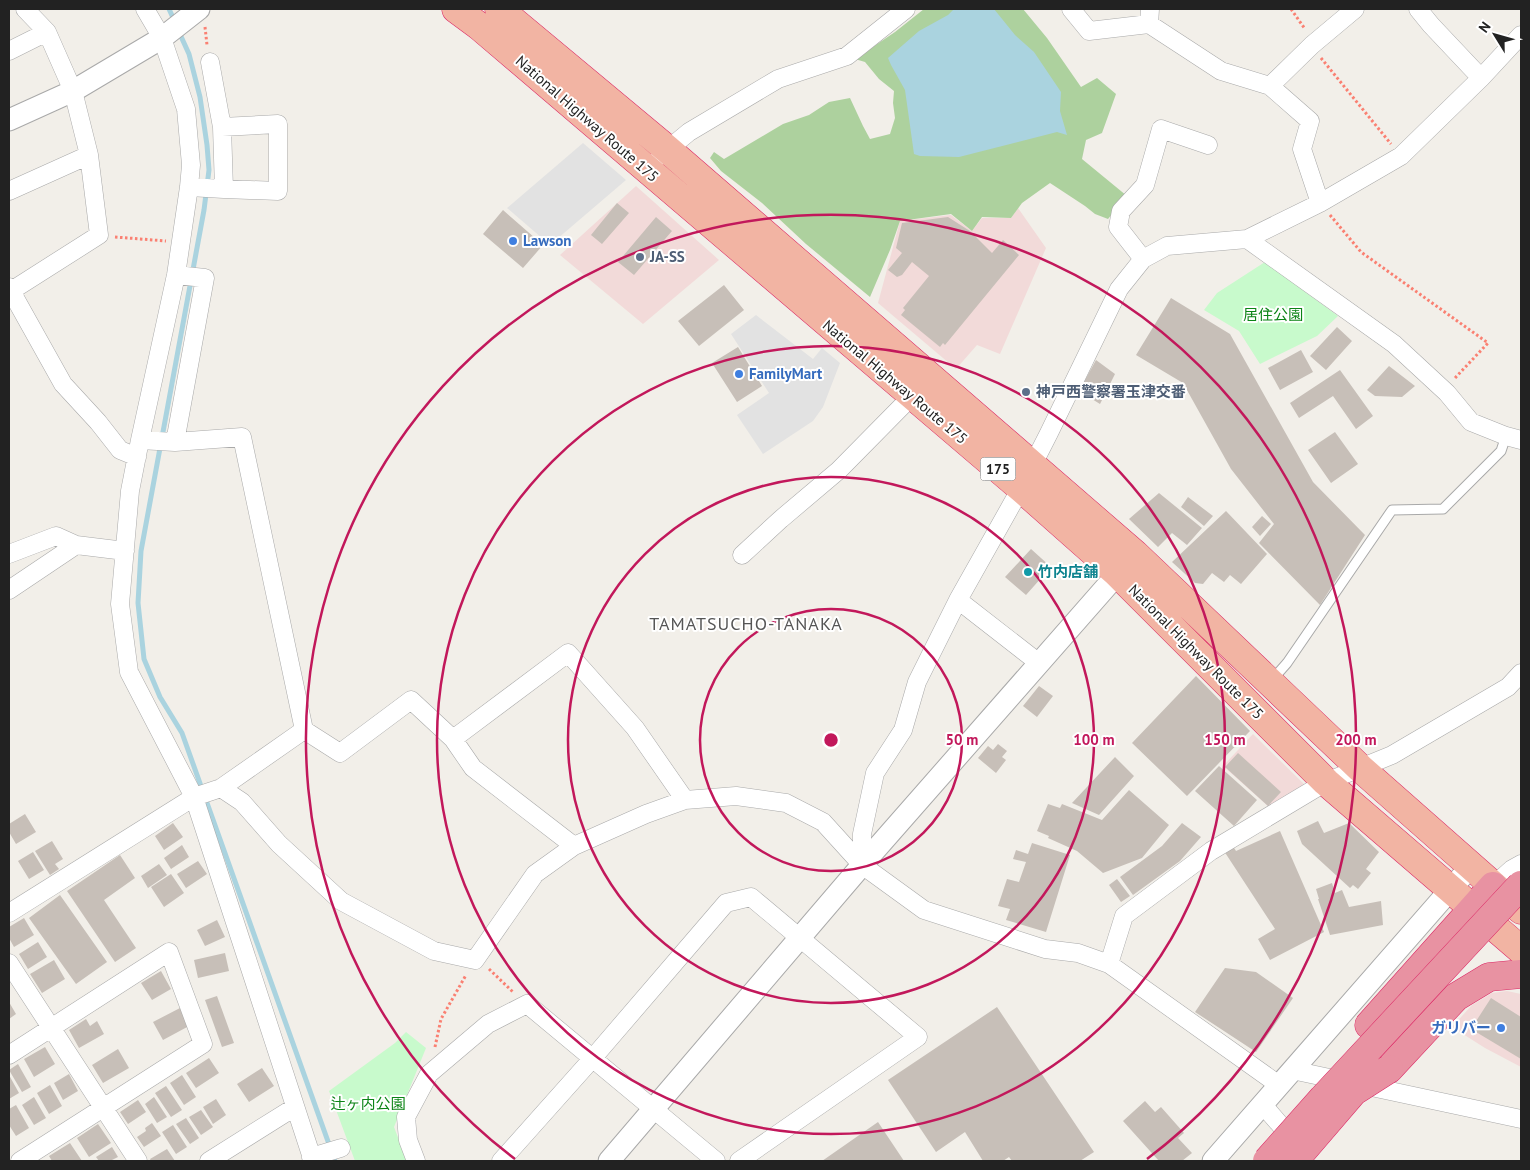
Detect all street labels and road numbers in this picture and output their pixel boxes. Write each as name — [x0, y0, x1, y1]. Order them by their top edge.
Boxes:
street label: National Highway Route 175 — [512, 51, 663, 186]
street label: National Highway Route 175 — [819, 315, 972, 448]
road number: 175 — [980, 458, 1016, 480]
street label: National Highway Route 175 — [1125, 580, 1268, 723]

